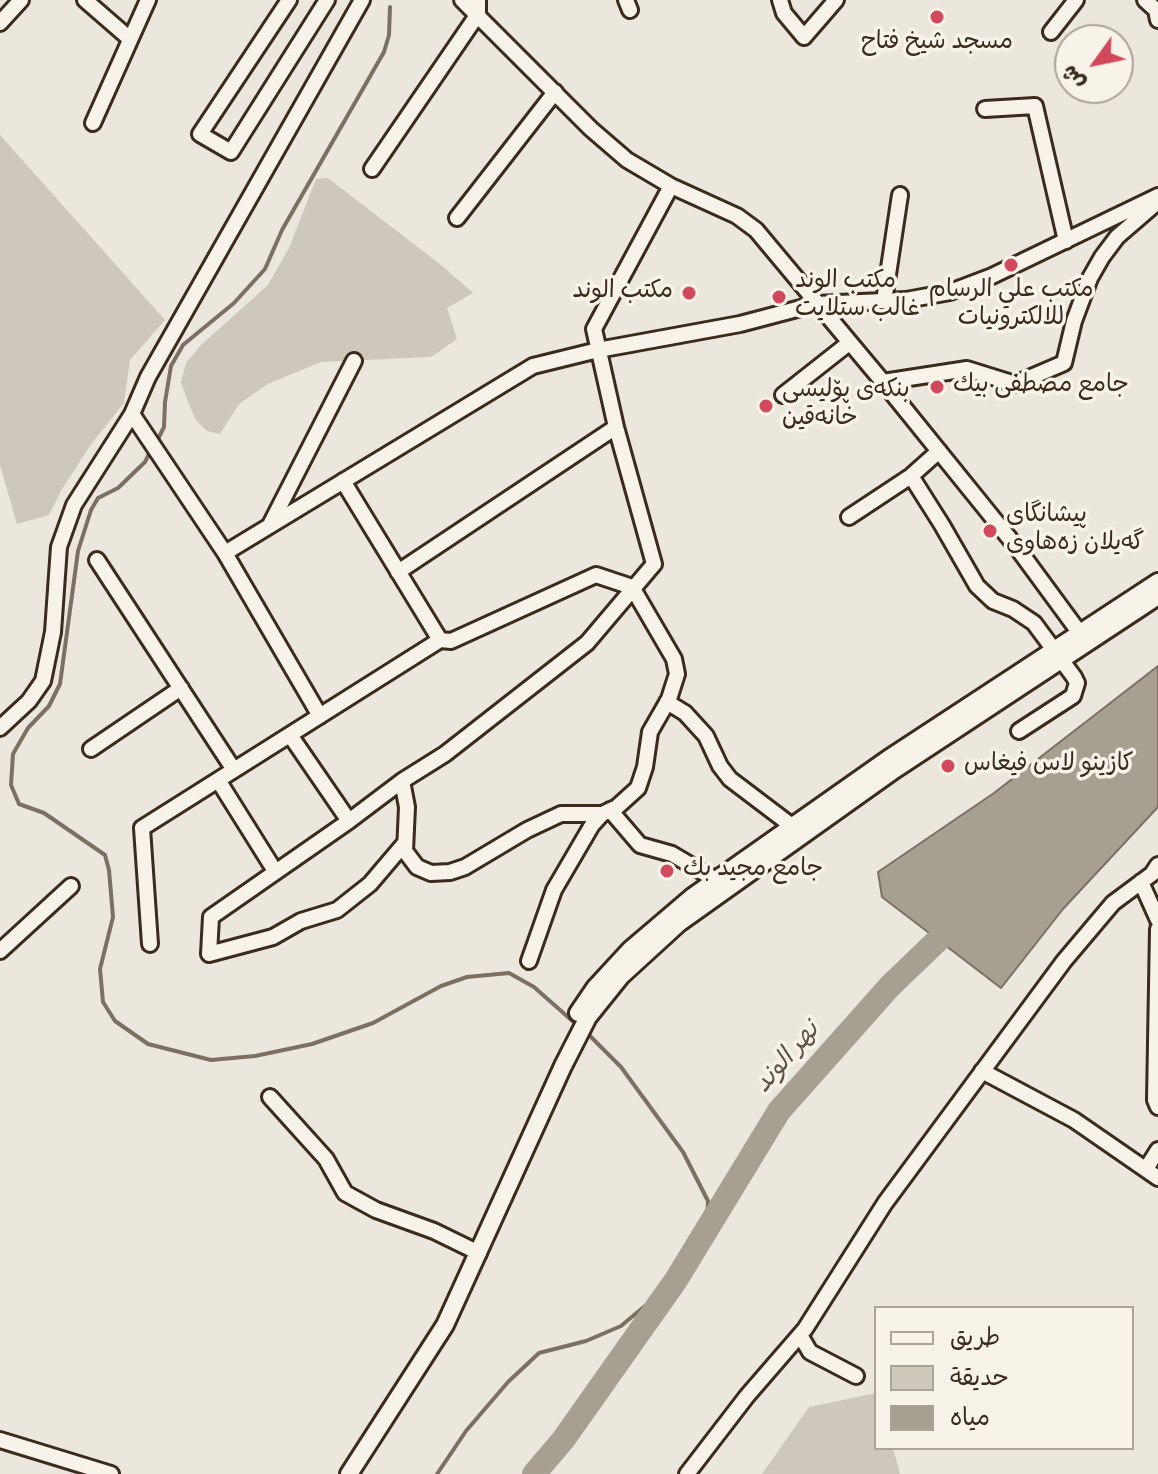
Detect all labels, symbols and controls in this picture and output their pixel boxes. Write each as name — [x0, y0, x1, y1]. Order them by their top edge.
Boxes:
marker: مسجد شيخ فتاح — [928, 8, 946, 26]
north arrow — [1054, 24, 1134, 104]
place label: مسجد شيخ فتاح — [861, 30, 1013, 58]
text: ش — [1058, 59, 1093, 93]
marker: مكتب علي الرسام للالكترونيات — [1002, 256, 1020, 274]
place label: مكتب الوند غالب ستلايت — [795, 269, 920, 325]
place label: مكتب علي الرسام للالكترونيات — [928, 278, 1094, 334]
place label: مكتب الوند — [572, 279, 673, 307]
marker: مكتب الوند — [680, 284, 698, 302]
marker: مكتب الوند غالب ستلايت — [770, 288, 788, 306]
place label: جامع مصطفى بيك — [953, 373, 1129, 401]
place label: بنکەی پۆلیسی خانەقین — [782, 378, 910, 434]
marker: جامع مصطفى بيك — [928, 378, 946, 396]
marker: بنکەی پۆلیسی خانەقین — [757, 397, 775, 415]
place label: پیشانگای گەیلان زەهاوی — [1006, 503, 1144, 559]
marker: پیشانگای گەیلان زەهاوی — [981, 522, 999, 540]
place label: كازينو لاس فيغاس — [964, 752, 1134, 780]
marker: كازينو لاس فيغاس — [939, 757, 957, 775]
place label: جامع مجيد بك — [683, 857, 823, 885]
marker: جامع مجيد بك — [658, 862, 676, 880]
water label: نهر الوند — [750, 1017, 828, 1101]
legend — [874, 1306, 1134, 1450]
text: طريق — [950, 1326, 1000, 1355]
text: حديقة — [950, 1366, 1009, 1395]
text: مياه — [950, 1406, 990, 1435]

